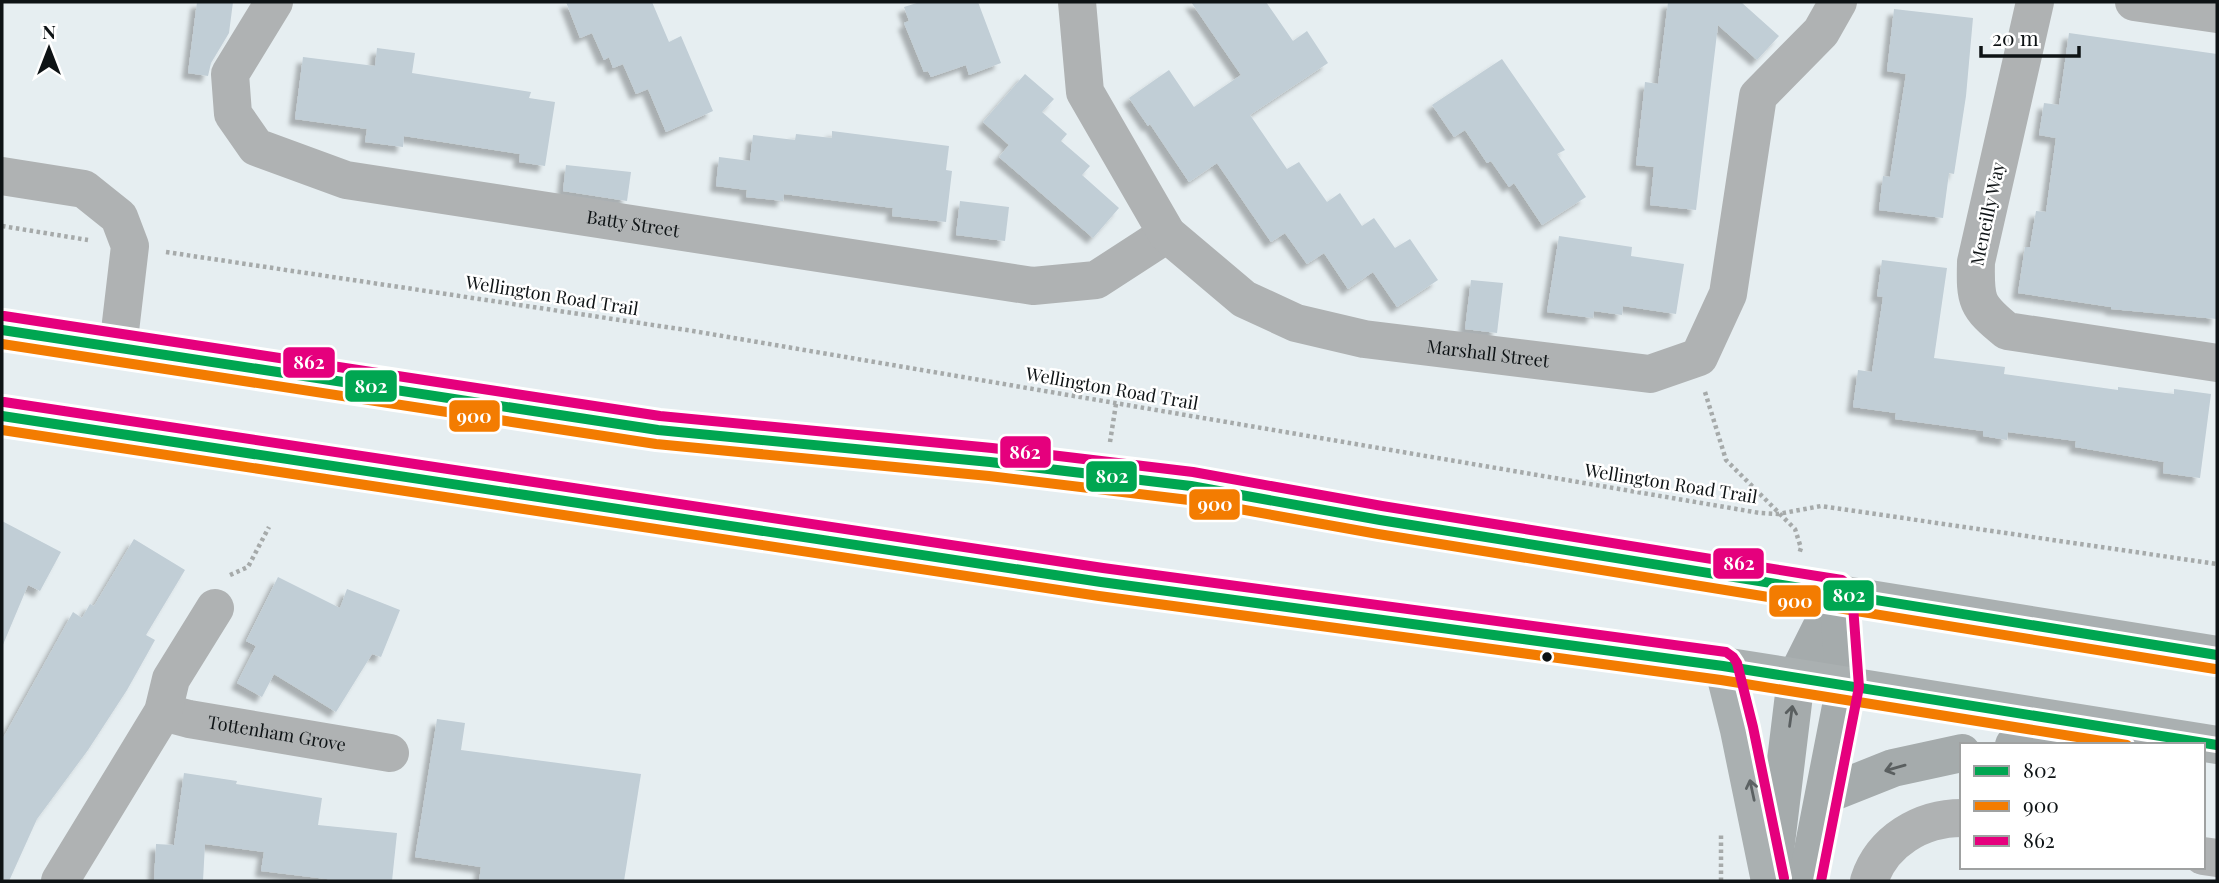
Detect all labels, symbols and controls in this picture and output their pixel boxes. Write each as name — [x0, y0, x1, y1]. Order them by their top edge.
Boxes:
north arrow — [14, 14, 84, 84]
scale bar — [1981, 14, 2079, 58]
text: N — [42, 18, 56, 44]
text: 20 m — [1992, 23, 2039, 51]
street label: Meneilly Way — [1964, 160, 2010, 268]
street label: Batty Street — [585, 204, 682, 242]
street label: Wellington Road Trail — [463, 269, 640, 321]
street label: Marshall Street — [1425, 334, 1551, 373]
line badge: 862 — [282, 346, 336, 379]
text: 862 — [293, 348, 325, 374]
street label: Wellington Road Trail — [1023, 361, 1200, 415]
line badge: 802 — [344, 369, 398, 403]
text: 802 — [355, 372, 387, 398]
line badge: 900 — [448, 399, 501, 433]
text: 900 — [456, 402, 492, 428]
line badge: 862 — [999, 435, 1052, 469]
text: 862 — [1009, 438, 1041, 464]
street label: Wellington Road Trail — [1582, 457, 1759, 509]
line badge: 802 — [1085, 460, 1138, 493]
text: 802 — [1096, 462, 1128, 488]
line badge: 900 — [1188, 488, 1241, 521]
text: 900 — [1197, 490, 1233, 516]
line badge: 862 — [1712, 547, 1765, 580]
text: 862 — [1723, 549, 1755, 575]
line badge: 802 — [1822, 579, 1875, 612]
text: 802 — [1833, 581, 1865, 607]
line badge: 900 — [1768, 584, 1822, 618]
text: 900 — [1777, 587, 1813, 613]
unlabelled marker — [1540, 650, 1554, 664]
one-way arrow — [1785, 705, 1798, 728]
street label: Tottenham Grove — [206, 709, 348, 756]
legend — [1960, 743, 2205, 869]
text: 802 — [2023, 755, 2057, 783]
one-way arrow — [1885, 763, 1907, 776]
one-way arrow — [1745, 779, 1759, 802]
text: 900 — [2023, 790, 2059, 818]
text: 862 — [2023, 825, 2055, 853]

